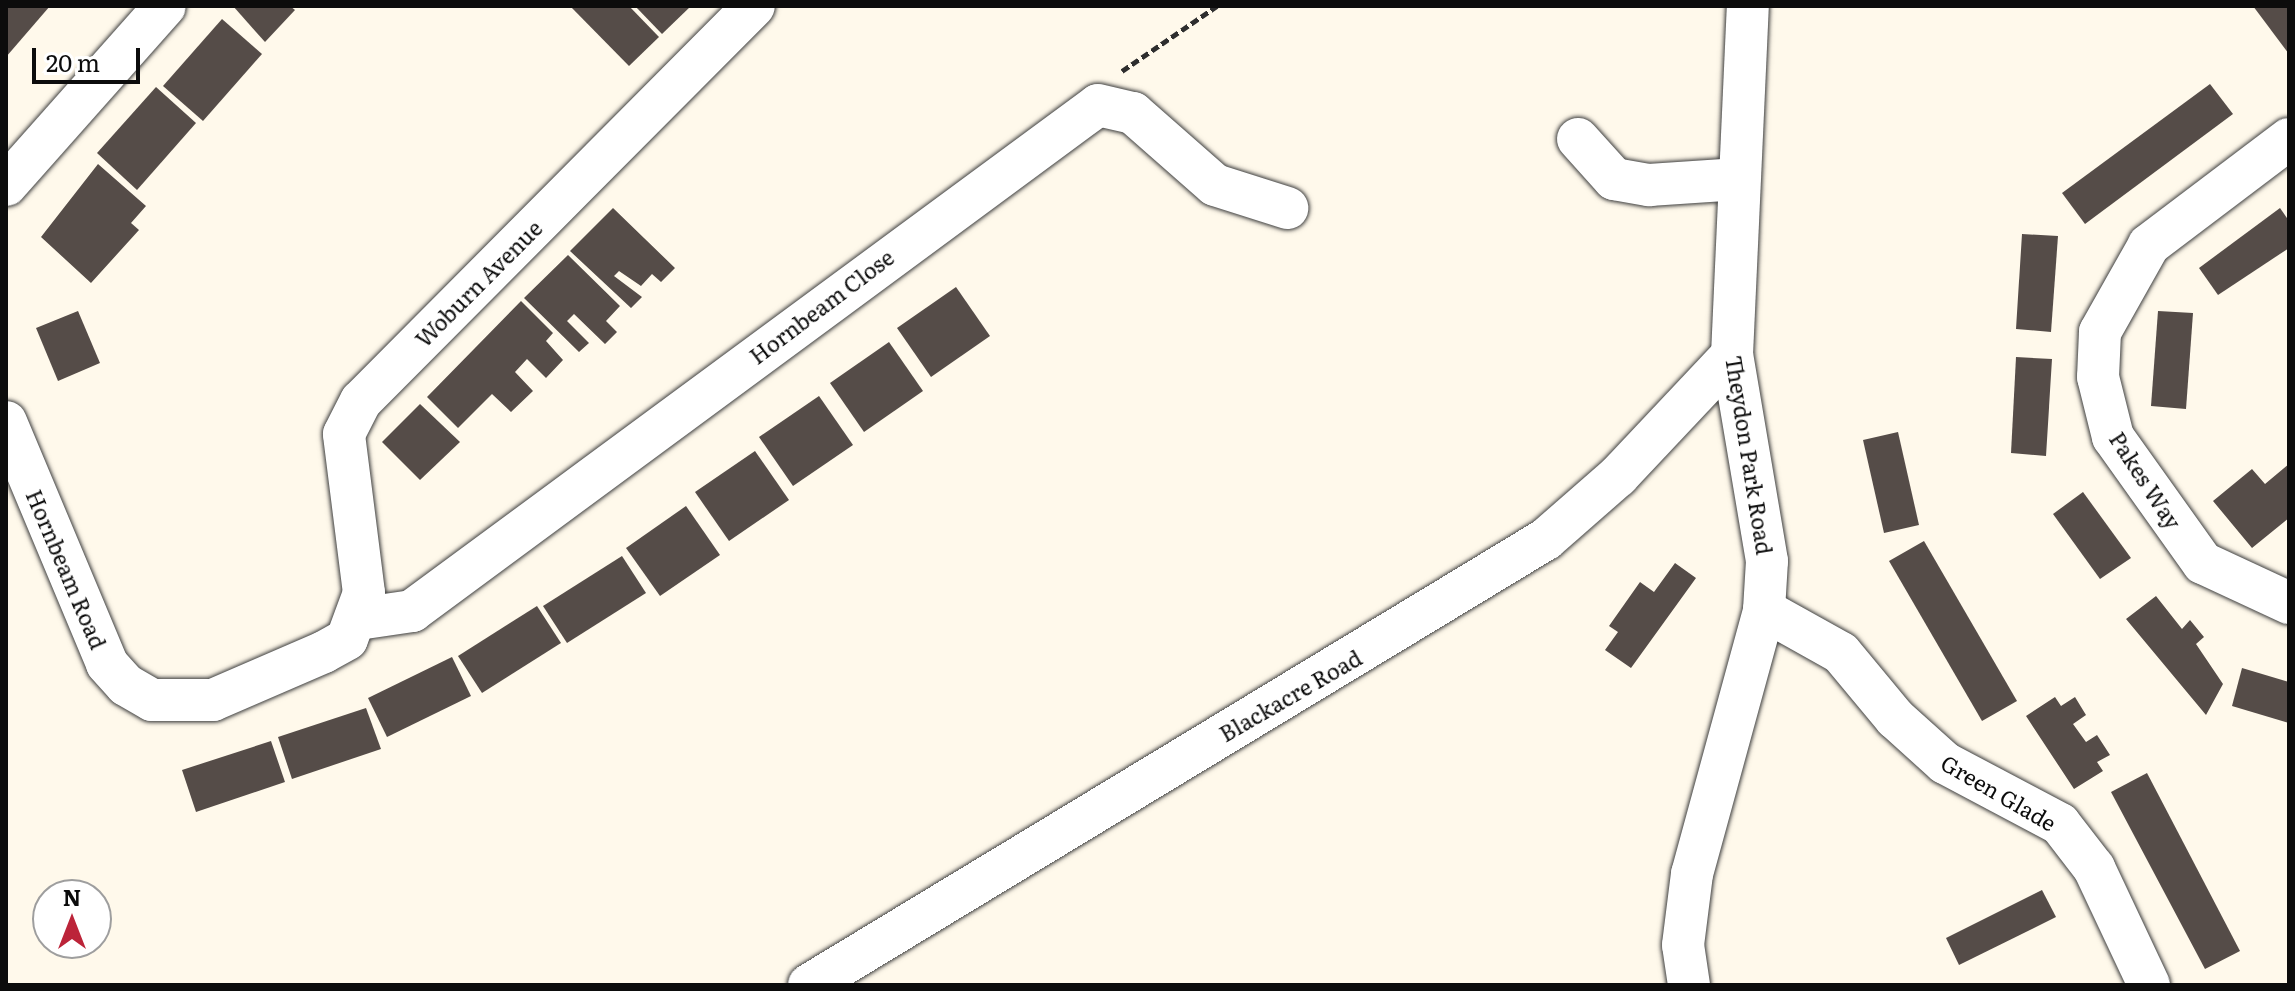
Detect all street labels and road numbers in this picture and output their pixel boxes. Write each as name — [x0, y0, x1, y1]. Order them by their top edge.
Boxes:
street label: Woburn Avenue — [409, 214, 547, 352]
street label: Hornbeam Close — [744, 243, 898, 369]
street label: Theydon Park Road — [1721, 354, 1779, 556]
street label: Pakes Way — [2105, 426, 2187, 534]
street label: Hornbeam Road — [21, 485, 113, 653]
street label: Blackacre Road — [1214, 644, 1366, 746]
street label: Green Glade — [1937, 748, 2061, 836]

